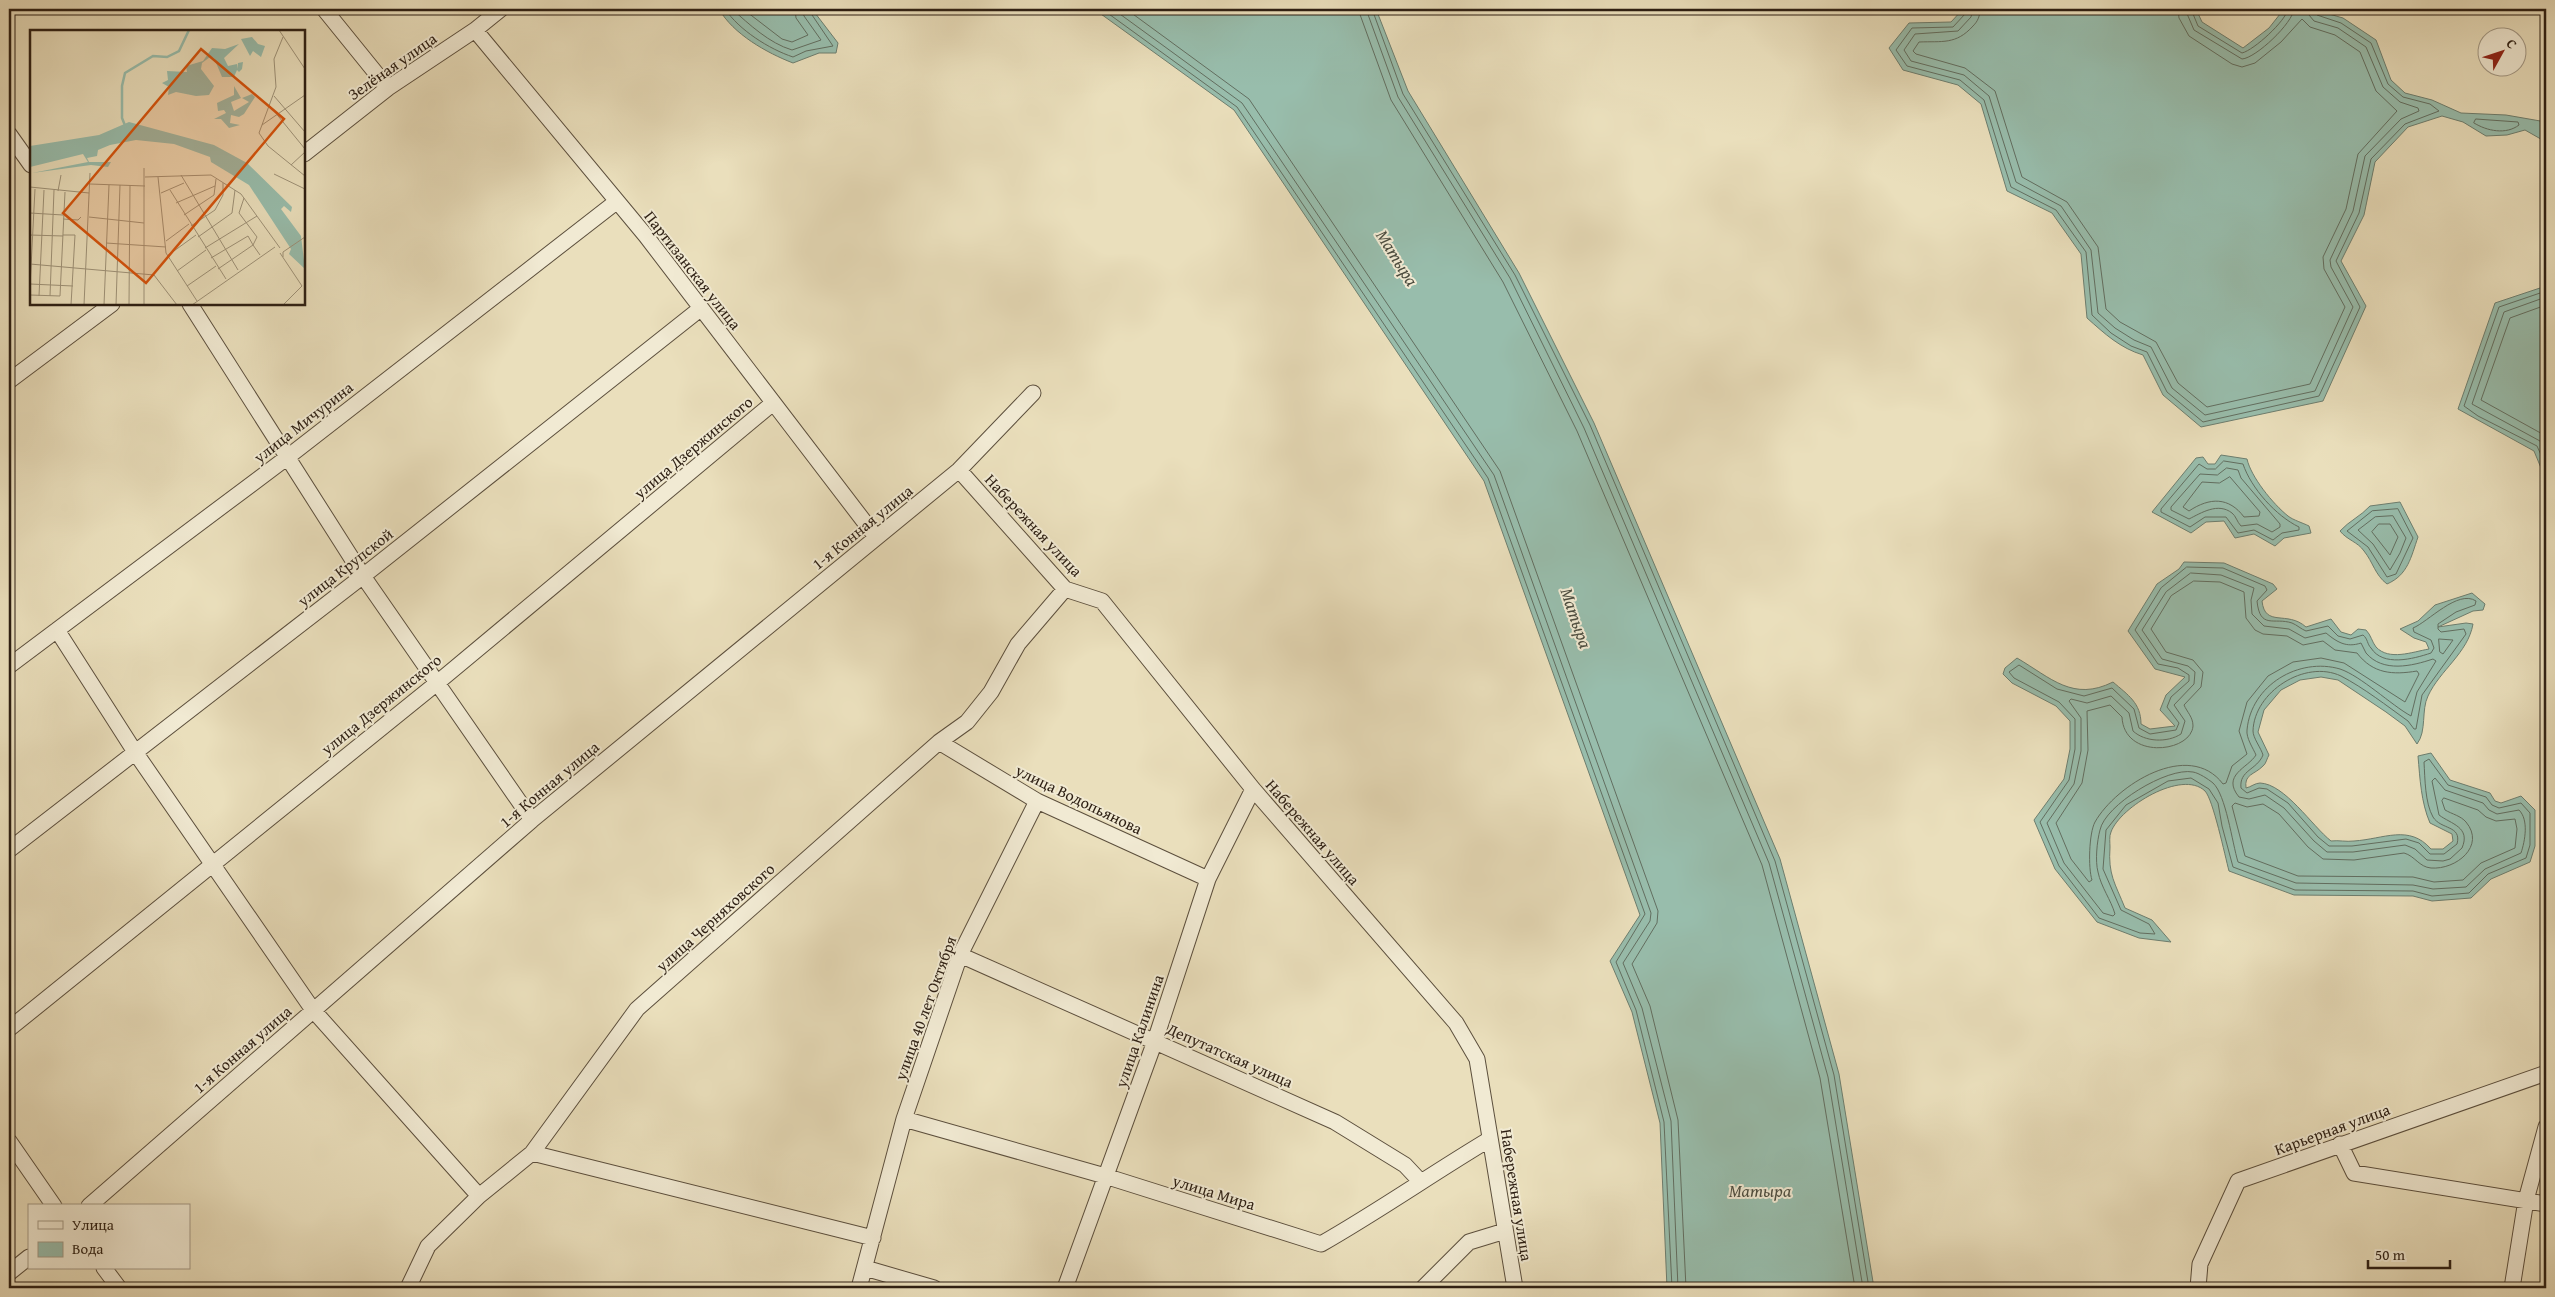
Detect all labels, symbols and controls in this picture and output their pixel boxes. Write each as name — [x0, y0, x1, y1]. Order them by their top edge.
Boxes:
street label: Зелёная улица — [343, 26, 442, 106]
north arrow — [2478, 28, 2528, 78]
inset map — [30, 30, 305, 305]
text: С — [2502, 34, 2522, 53]
street label: Партизанская улица — [639, 205, 747, 335]
water label: Матыра — [1369, 224, 1426, 292]
street label: улица Мичурина — [247, 375, 358, 469]
street label: улица Дзержинского — [627, 390, 758, 505]
street label: Набережная улица — [980, 468, 1089, 582]
street label: 1-я Конная улица — [806, 478, 918, 575]
street label: улица Крупской — [291, 522, 398, 613]
water label: Матыра — [1554, 584, 1600, 652]
street label: улица Дзержинского — [315, 648, 446, 761]
street label: 1-я Конная улица — [494, 735, 604, 833]
street label: улица Водопьянова — [1011, 757, 1147, 840]
street label: Набережная улица — [1260, 774, 1366, 891]
street label: улица Черняховского — [649, 857, 780, 978]
street label: улица 40 лет Октября — [887, 932, 962, 1084]
street label: улица Калинина — [1108, 971, 1170, 1092]
street label: 1-я Конная улица — [187, 999, 297, 1099]
street label: Депутатская улица — [1162, 1016, 1297, 1094]
street label: Карьерная улица — [2271, 1097, 2394, 1161]
street label: Набережная улица — [1495, 1127, 1539, 1263]
street label: улица Мира — [1169, 1168, 1259, 1216]
water label: Матыра — [1729, 1177, 1792, 1204]
legend — [28, 1204, 190, 1270]
text: Улица — [72, 1214, 115, 1235]
scale bar — [2368, 1237, 2450, 1269]
text: Вода — [72, 1238, 104, 1259]
text: 50 m — [2375, 1244, 2406, 1265]

